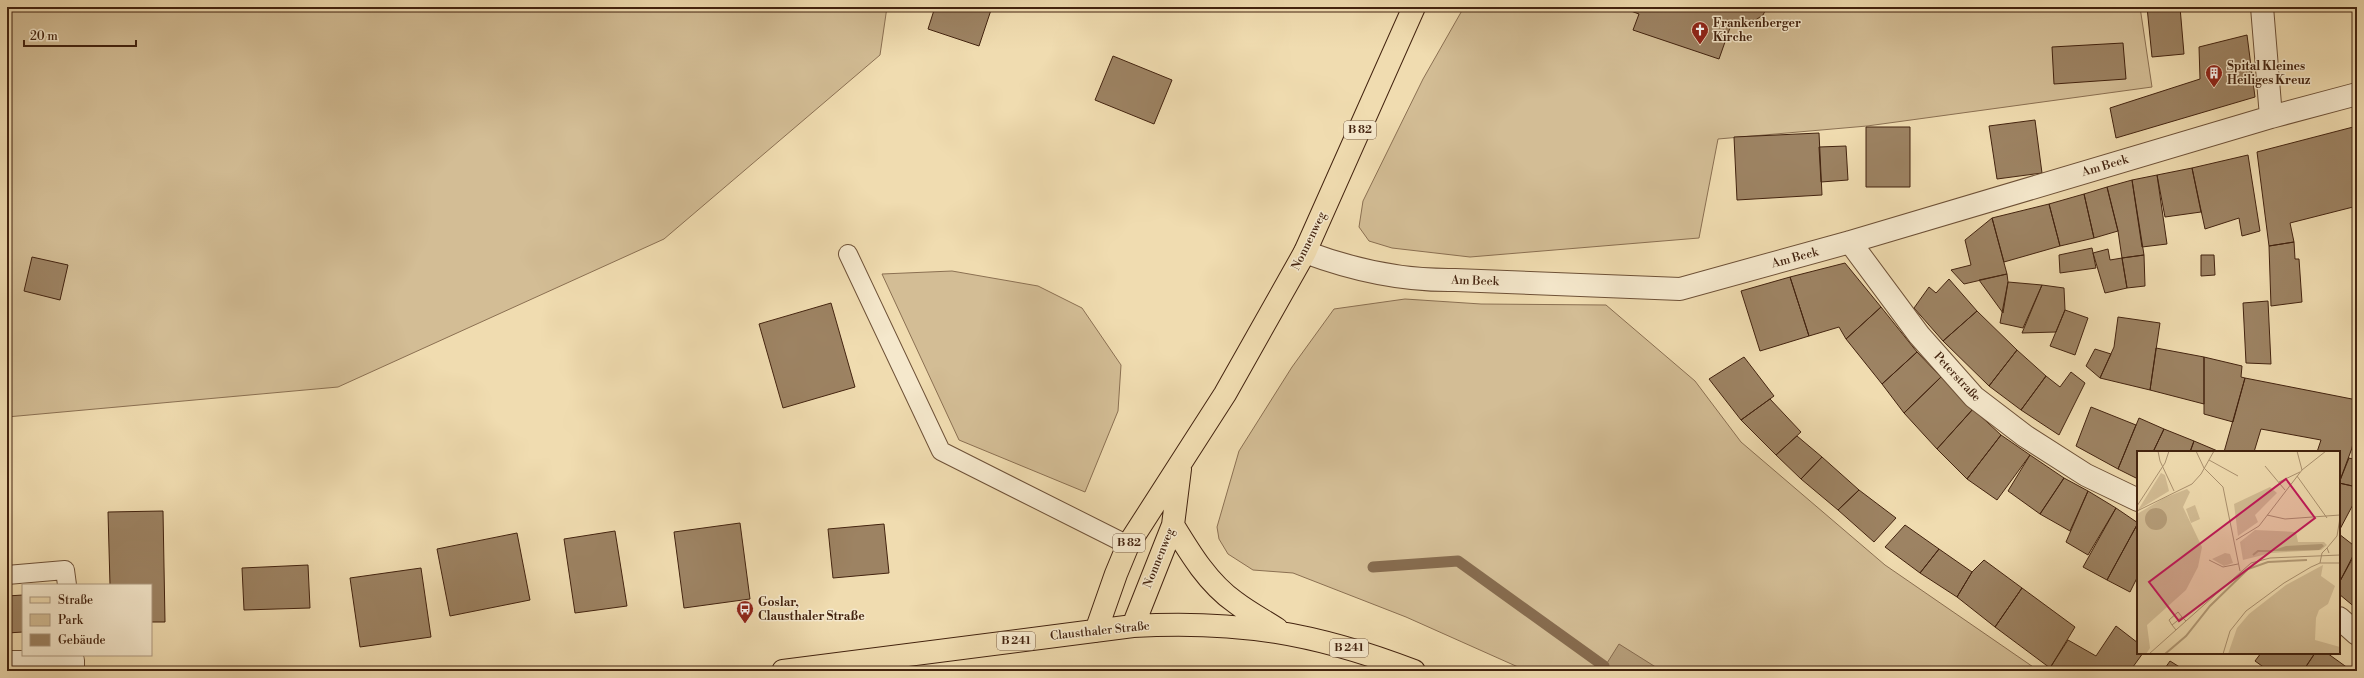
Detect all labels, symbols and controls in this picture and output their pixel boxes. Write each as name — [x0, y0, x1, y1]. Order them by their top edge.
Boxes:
place label: Frankenberger Kirche — [1713, 16, 1801, 45]
church icon: Frankenberger Kirche — [1690, 20, 1710, 45]
scale bar — [24, 22, 136, 48]
text: 20 m — [30, 29, 58, 44]
place label: Spital Kleines Heiliges Kreuz — [2227, 59, 2311, 88]
building icon: Spital Kleines Heiliges Kreuz — [2204, 63, 2224, 88]
road number: B 82 — [1344, 121, 1376, 139]
street label: Am Beek — [2079, 152, 2131, 180]
street label: Nonnenweg — [1288, 208, 1330, 273]
street label: Am Beek — [1769, 244, 1821, 272]
street label: Am Beek — [1450, 273, 1500, 289]
street label: Peterstraße — [1930, 349, 1984, 405]
inset map — [2137, 451, 2340, 654]
street label: Nonnenweg — [1140, 525, 1178, 590]
road number: B 82 — [1113, 534, 1145, 552]
legend — [22, 584, 152, 656]
text: Straße — [58, 593, 93, 608]
place label: Goslar, Clausthaler Straße — [758, 595, 865, 624]
bus stop icon: Goslar, Clausthaler Straße — [735, 599, 755, 624]
text: Park — [58, 613, 84, 628]
street label: Clausthaler Straße — [1049, 618, 1151, 644]
road number: B 241 — [997, 632, 1035, 650]
text: Gebäude — [58, 633, 106, 648]
road number: B 241 — [1330, 639, 1368, 657]

